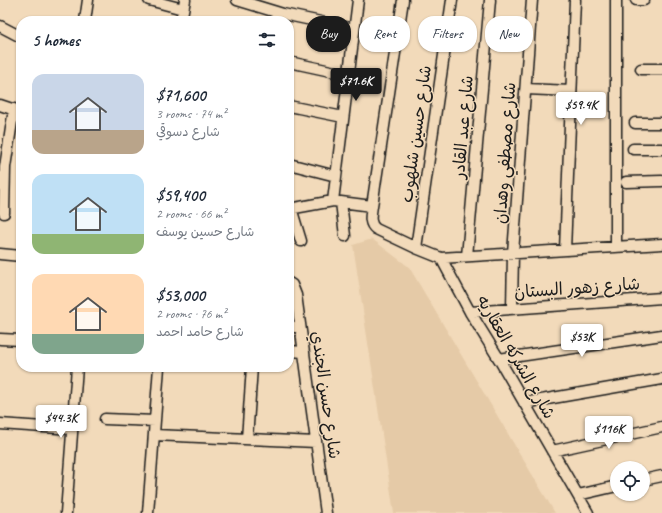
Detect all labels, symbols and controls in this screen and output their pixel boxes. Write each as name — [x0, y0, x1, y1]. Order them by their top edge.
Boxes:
chip: Buy — [306, 16, 351, 52]
chip: Rent — [359, 16, 410, 52]
chip: Filters — [418, 16, 477, 52]
chip: New — [485, 16, 533, 52]
icon: filters — [256, 29, 278, 51]
text: 5 homes — [32, 30, 80, 51]
street label: شارع حسين شلهوب — [396, 64, 437, 204]
pin: $71.6K — [323, 68, 389, 102]
text: $71.6K — [340, 73, 372, 89]
street label: شارع عبد القادر — [448, 75, 479, 182]
street label: شارع مصطفي وهدان — [490, 81, 524, 225]
text: $71,600 — [156, 85, 206, 106]
icon: home — [64, 90, 112, 138]
pin: $59.4K — [548, 92, 614, 126]
text: $59.4K — [565, 97, 597, 113]
text: 3 rooms · 74 m² — [156, 106, 226, 122]
text: شارع دسوقي — [156, 124, 220, 140]
text: $59,400 — [156, 185, 205, 206]
icon: home — [64, 190, 112, 238]
text: 2 rooms · 66 m² — [156, 206, 226, 222]
text: شارع حسين يوسف — [156, 224, 254, 240]
street label: شارع زهور البستان — [513, 273, 641, 304]
text: $53,000 — [156, 285, 205, 306]
icon: home — [64, 290, 112, 338]
street label: شارع الشركه العقاريه — [471, 291, 560, 423]
text: 2 rooms · 76 m² — [156, 306, 226, 322]
text: شارع حامد احمد — [156, 324, 244, 340]
pin: $53K — [558, 324, 606, 358]
text: $53K — [570, 329, 594, 345]
street label: شارع حسن الجندي — [305, 330, 345, 460]
pin: $44.3K — [28, 405, 94, 439]
text: $44.3K — [45, 410, 77, 426]
pin: $116K — [581, 416, 637, 450]
text: $116K — [594, 421, 624, 437]
map controls — [610, 461, 650, 501]
button: locate — [610, 461, 650, 501]

